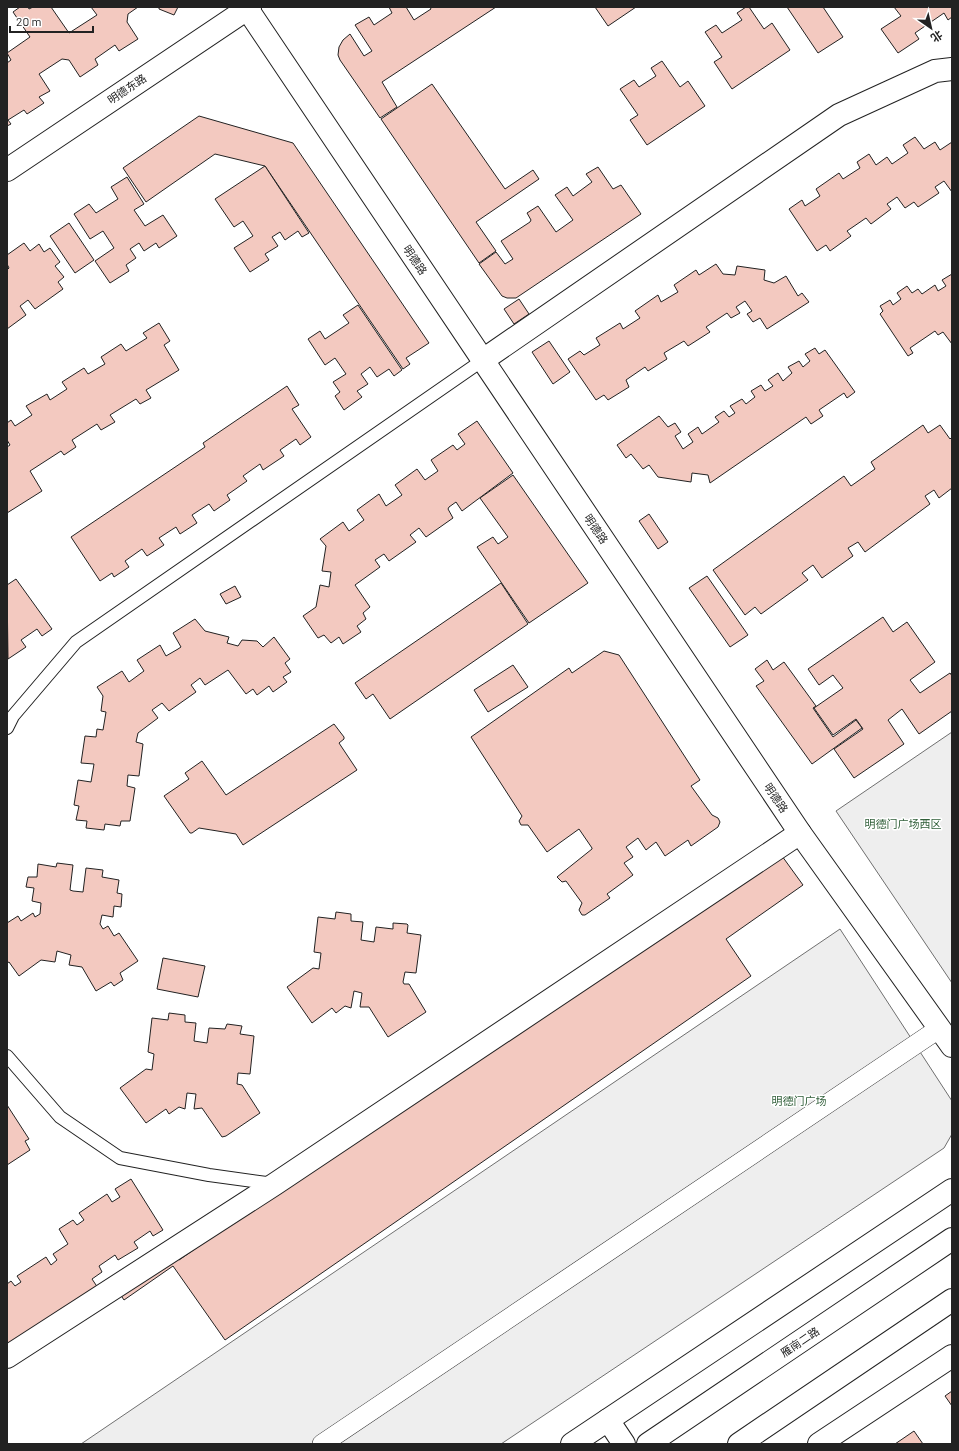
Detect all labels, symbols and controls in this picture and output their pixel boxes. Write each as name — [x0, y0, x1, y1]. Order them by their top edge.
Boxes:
scale bar — [10, 8, 93, 34]
north arrow — [911, 8, 951, 48]
text: 20 m — [16, 14, 42, 28]
text: 北 — [929, 28, 945, 45]
street label: 明德东路 — [105, 71, 149, 106]
street label: 明德路 — [401, 242, 430, 277]
street label: 明德路 — [582, 511, 611, 546]
street label: 明德路 — [762, 780, 791, 815]
park label: 明德门广场西区 — [865, 817, 942, 830]
park label: 明德门广场 — [772, 1094, 827, 1107]
street label: 雁南二路 — [778, 1324, 822, 1359]

